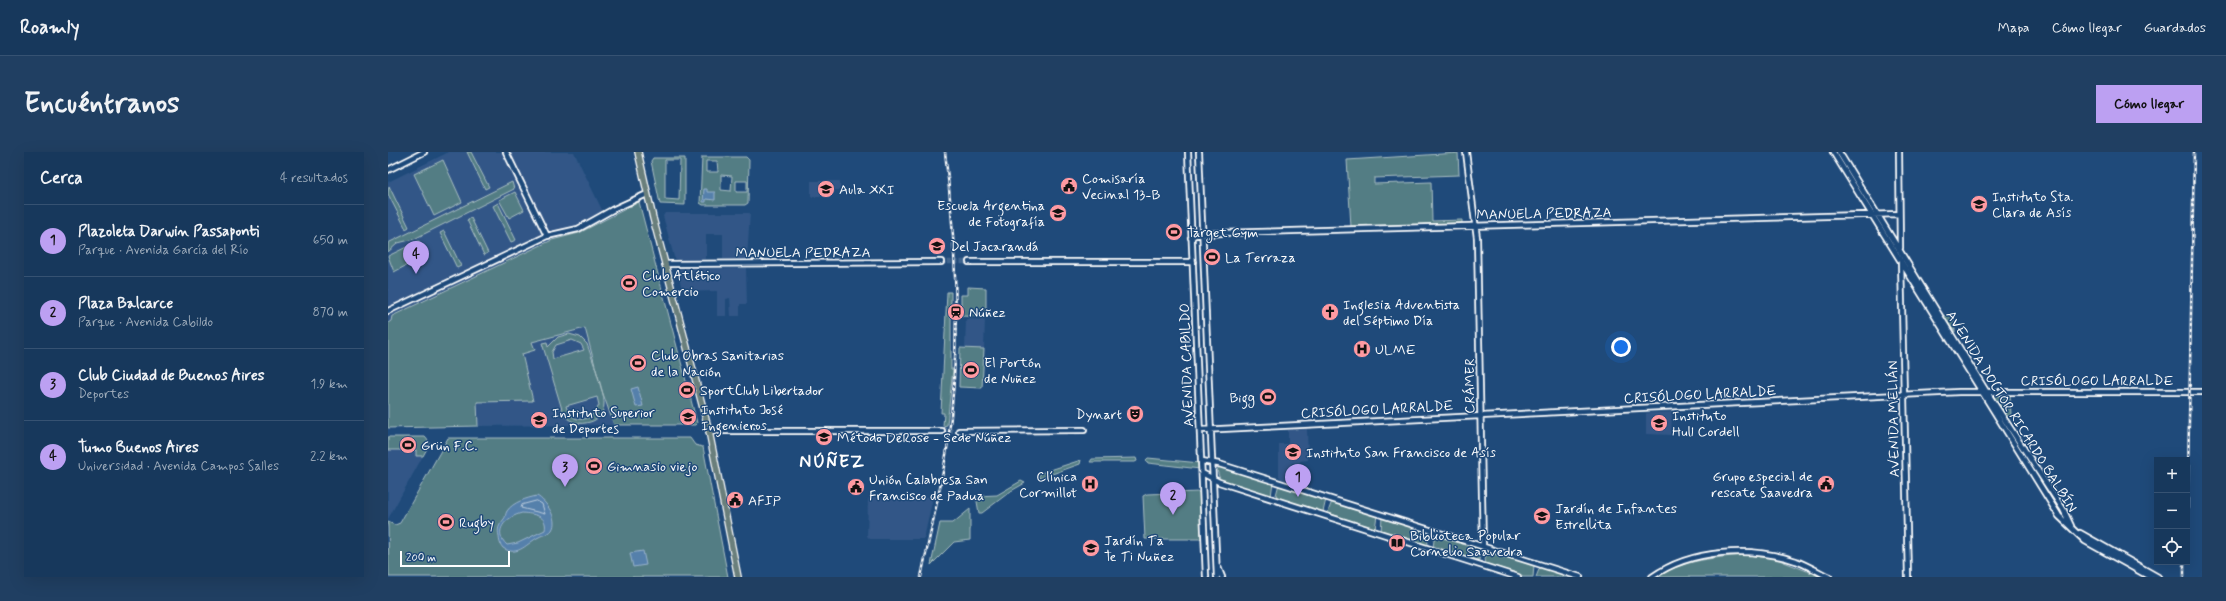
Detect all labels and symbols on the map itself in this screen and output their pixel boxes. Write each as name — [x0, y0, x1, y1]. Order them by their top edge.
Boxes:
place label: Comisaría Vecinal 13-B — [1082, 170, 1160, 204]
public building icon: Comisaría Vecinal 13-B — [1059, 176, 1079, 196]
school or university icon: Aula XXI — [816, 179, 836, 199]
place label: Aula XXI — [839, 181, 894, 199]
place label: Instituto Sta. Clara de Asís — [1992, 188, 2074, 222]
school or university icon: Instituto Sta. Clara de Asís — [1969, 194, 1989, 214]
place label: Escuela Argentina de Fotografía — [937, 197, 1045, 231]
school or university icon: Escuela Argentina de Fotografía — [1048, 203, 1068, 223]
street label: MANUELA PEDRAZA — [1476, 204, 1612, 224]
sports icon: Target Gym — [1164, 222, 1184, 242]
place label: Target Gym — [1187, 224, 1258, 243]
school or university icon: Del Jacarandá — [927, 236, 947, 256]
place label: Del Jacarandá — [950, 238, 1039, 256]
pin: 4 — [403, 241, 429, 274]
street label: MANUELA PEDRAZA — [735, 244, 871, 262]
sports icon: La Terraza — [1202, 247, 1222, 267]
place label: La Terraza — [1225, 249, 1296, 267]
place label: Club Atlético Comercio — [642, 267, 720, 301]
sports icon: Club Atlético Comercio — [619, 273, 639, 293]
place label: Inglesia Adventista del Séptimo Día — [1343, 296, 1460, 330]
station icon: Núñez — [946, 302, 966, 322]
church icon: Inglesia Adventista del Séptimo Día — [1320, 302, 1340, 322]
street label: AVENIDA CABILDO — [1176, 303, 1198, 427]
place label: Núñez — [969, 304, 1006, 322]
street label: AVENIDA DOCTOR RICARDO BALBÍN — [1941, 307, 2081, 516]
your location — [1611, 337, 1631, 357]
hospital icon: ULME — [1352, 339, 1372, 359]
place label: ULME — [1375, 341, 1416, 359]
place label: Club Obras Sanitarias de la Nación — [651, 347, 784, 381]
sports icon: Club Obras Sanitarias de la Nación — [628, 353, 648, 373]
place label: El Portón de Nuñez — [984, 354, 1041, 388]
street label: CRÁMER — [1461, 358, 1479, 414]
sports icon: El Portón de Nuñez — [961, 360, 981, 380]
street label: AVENIDA MELIÁN — [1884, 360, 1904, 478]
street label: CRISÓLOGO LARRALDE — [2021, 372, 2173, 390]
sports icon: SportClub Libertador — [677, 380, 697, 400]
place label: SportClub Libertador — [700, 382, 824, 400]
street label: CRISÓLOGO LARRALDE — [1623, 382, 1777, 408]
sports icon: Bigg — [1258, 387, 1278, 407]
place label: Bigg — [1229, 389, 1255, 409]
street label: CRISÓLOGO LARRALDE — [1300, 397, 1454, 423]
place label: Instituto José Ingenieros — [701, 401, 783, 437]
place label: Instituto Superior de Deportes — [552, 404, 655, 438]
theatre icon: Dynart — [1125, 404, 1145, 424]
place label: Dynart — [1076, 406, 1122, 424]
school or university icon: Instituto José Ingenieros — [678, 407, 698, 427]
place label: Instituto Hull Cordell — [1672, 407, 1739, 441]
school or university icon: Instituto Superior de Deportes — [529, 410, 549, 430]
school or university icon: Instituto Hull Cordell — [1649, 413, 1669, 433]
school or university icon: Método DeRose - Sede Núñez — [814, 427, 834, 447]
place label: Método DeRose - Sede Núñez — [837, 429, 1011, 447]
sports icon: Grün F.C. — [398, 435, 418, 455]
place label: Grün F.C. — [421, 437, 478, 455]
school or university icon: Instituto San Francisco de Asís — [1283, 442, 1303, 462]
place label: Instituto San Francisco de Asís — [1306, 444, 1496, 462]
district label: NÚÑEZ — [799, 450, 865, 474]
pin: 3 — [552, 454, 578, 487]
sports icon: Gimnasio viejo — [584, 456, 604, 476]
place label: Gimnasio viejo — [607, 458, 698, 476]
pin: 1 — [1285, 464, 1311, 497]
place label: Clínica Cormillot — [1019, 468, 1077, 502]
place label: Grupo especial de rescate Saavedra — [1711, 468, 1813, 502]
place label: Unión Calabresa San Francisco de Padua — [869, 471, 988, 505]
hospital icon: Clínica Cormillot — [1080, 474, 1100, 494]
public building icon: Grupo especial de rescate Saavedra — [1816, 474, 1836, 494]
public building icon: Unión Calabresa San Francisco de Padua — [846, 477, 866, 497]
pin: 2 — [1160, 482, 1186, 515]
public building icon: AFIP — [725, 490, 745, 510]
place label: AFIP — [748, 492, 781, 510]
place label: Jardín de Infantes Estrellita — [1555, 500, 1677, 534]
school or university icon: Jardín de Infantes Estrellita — [1532, 506, 1552, 526]
sports icon: Rugby — [436, 512, 456, 532]
place label: Rugby — [459, 514, 494, 534]
place label: Biblioteca Popular Cornelio Saavedra — [1410, 527, 1523, 561]
place label: Jardín Ta Te Ti Nuñez — [1104, 532, 1174, 566]
library icon: Biblioteca Popular Cornelio Saavedra — [1387, 533, 1407, 553]
school or university icon: Jardín Ta Te Ti Nuñez — [1081, 538, 1101, 558]
scale bar — [400, 549, 510, 568]

